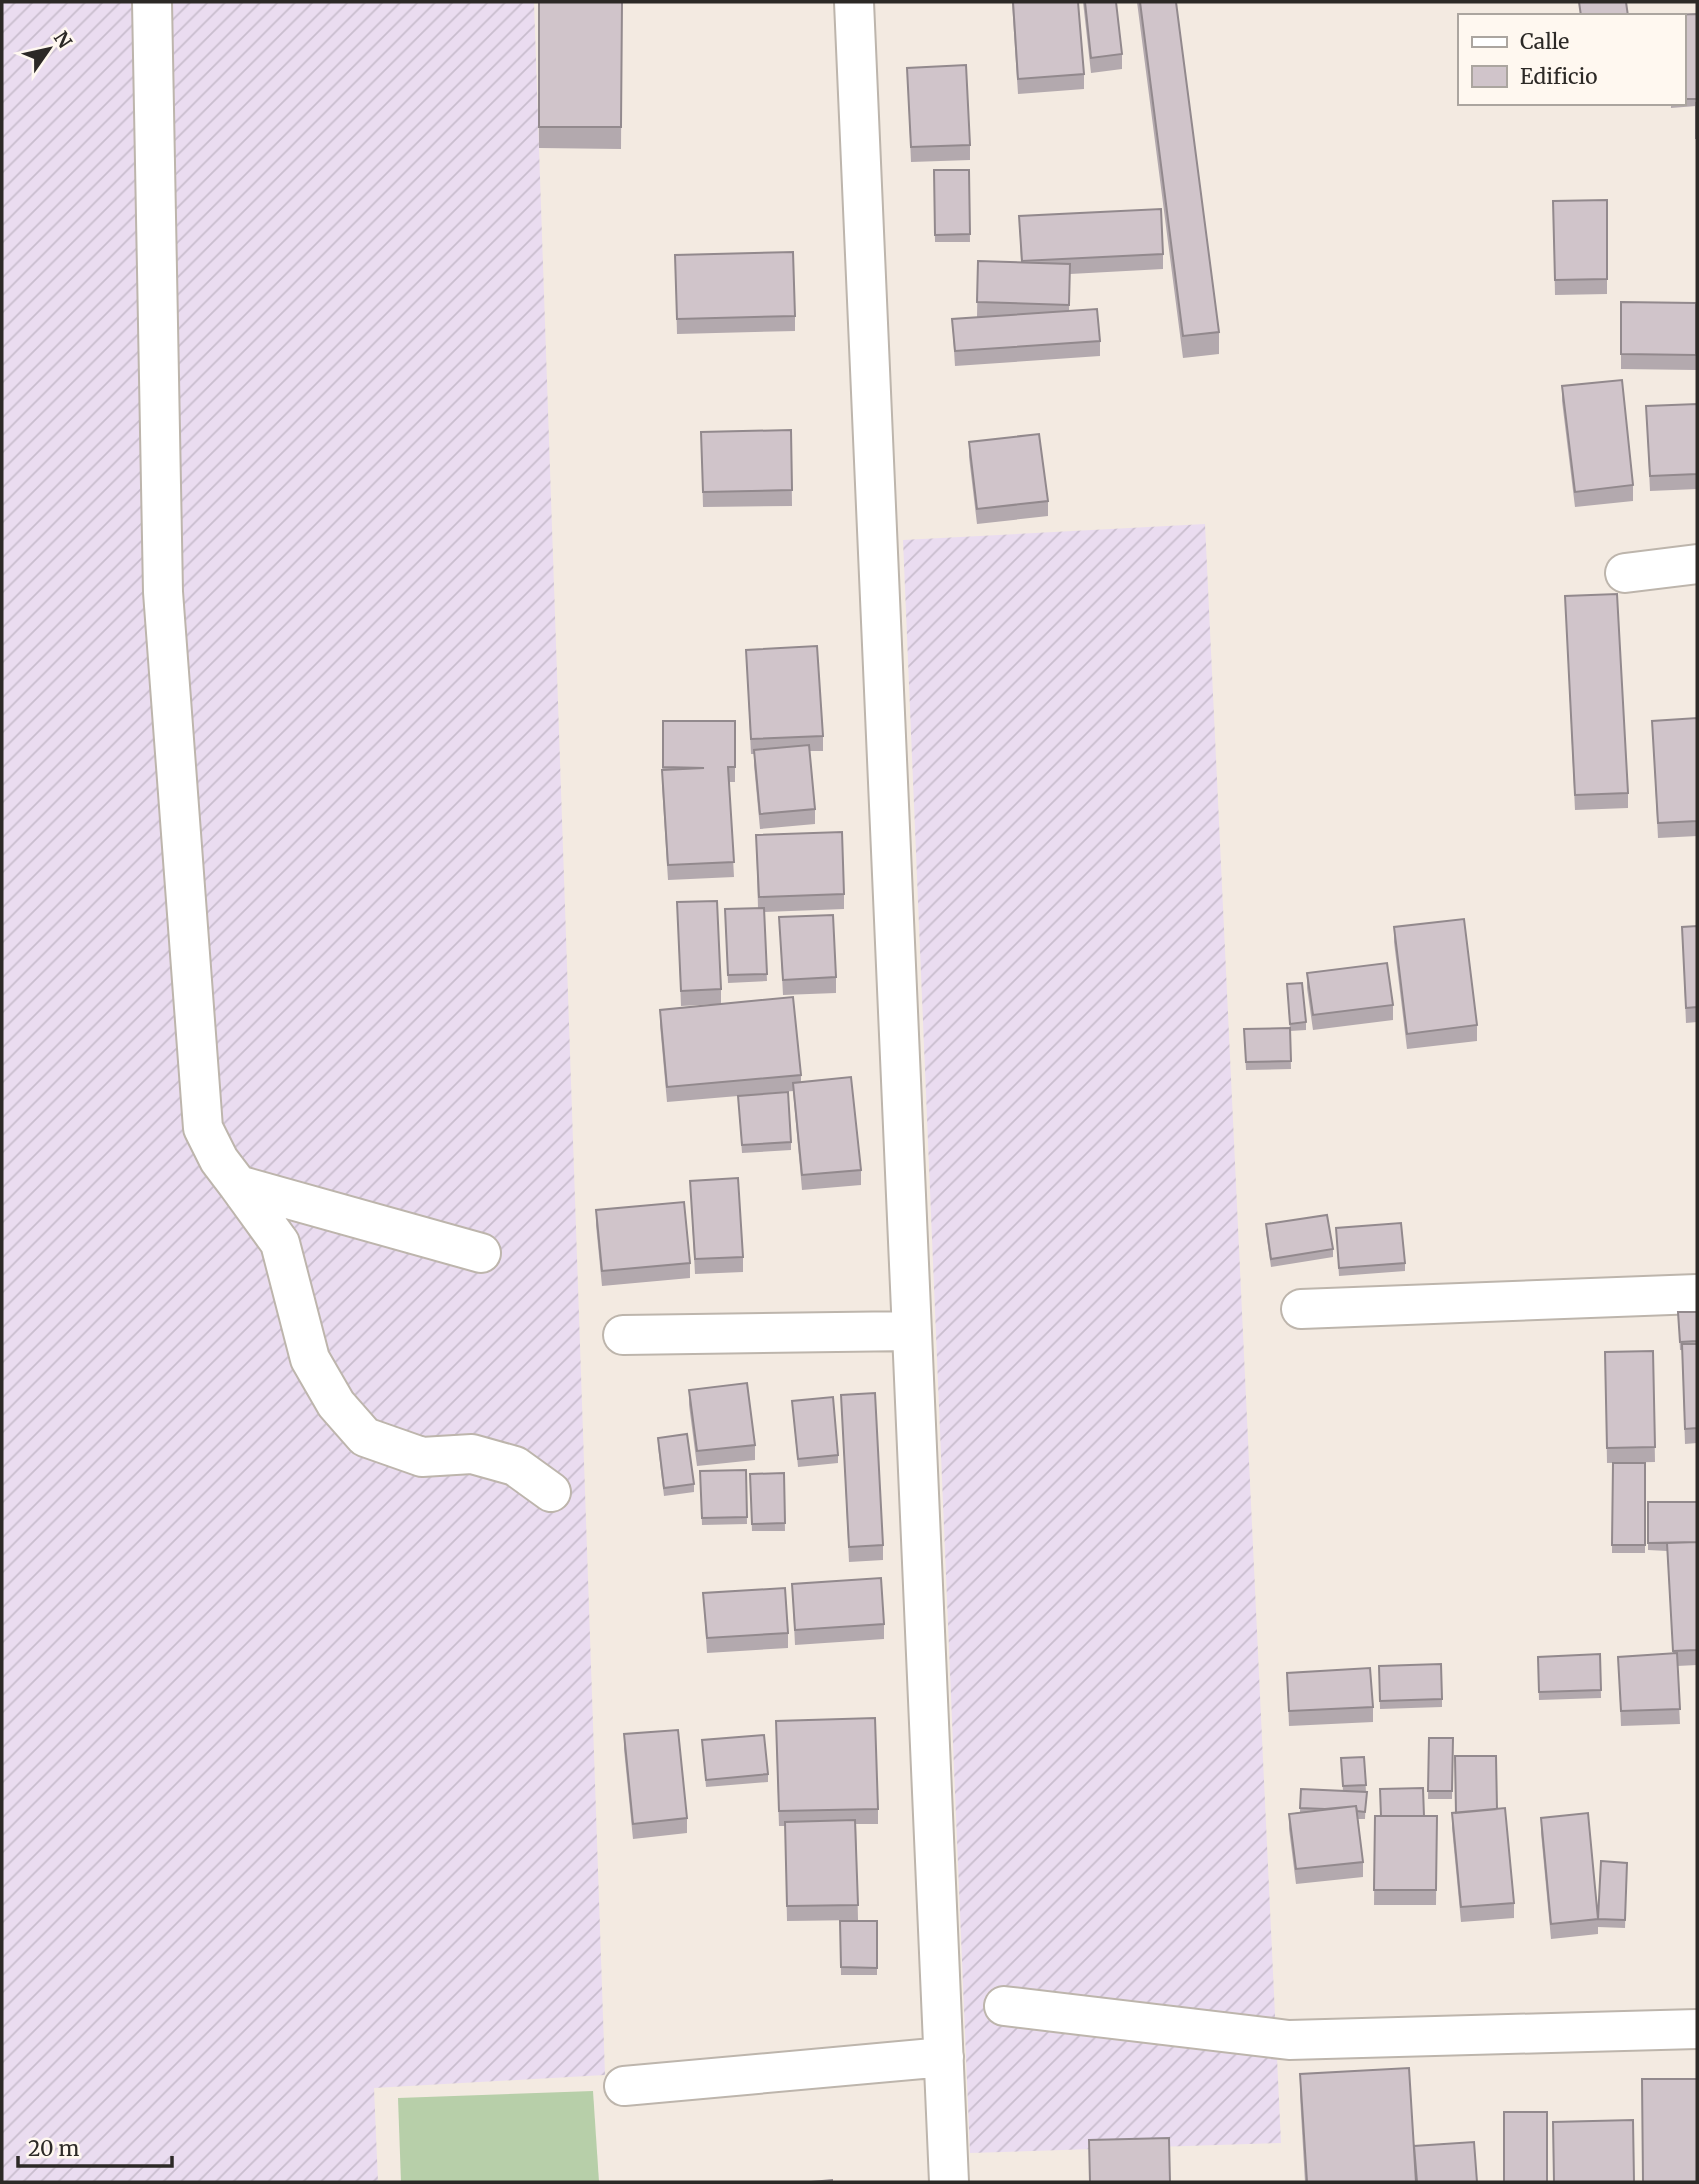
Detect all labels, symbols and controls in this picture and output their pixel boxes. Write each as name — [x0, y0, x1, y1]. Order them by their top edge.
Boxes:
north arrow — [14, 14, 84, 84]
legend — [1458, 14, 1685, 105]
text: N — [49, 27, 77, 52]
text: Calle — [1520, 28, 1569, 55]
text: Edificio — [1520, 63, 1597, 90]
scale bar — [18, 2124, 172, 2168]
text: 20 m — [28, 2135, 80, 2162]

